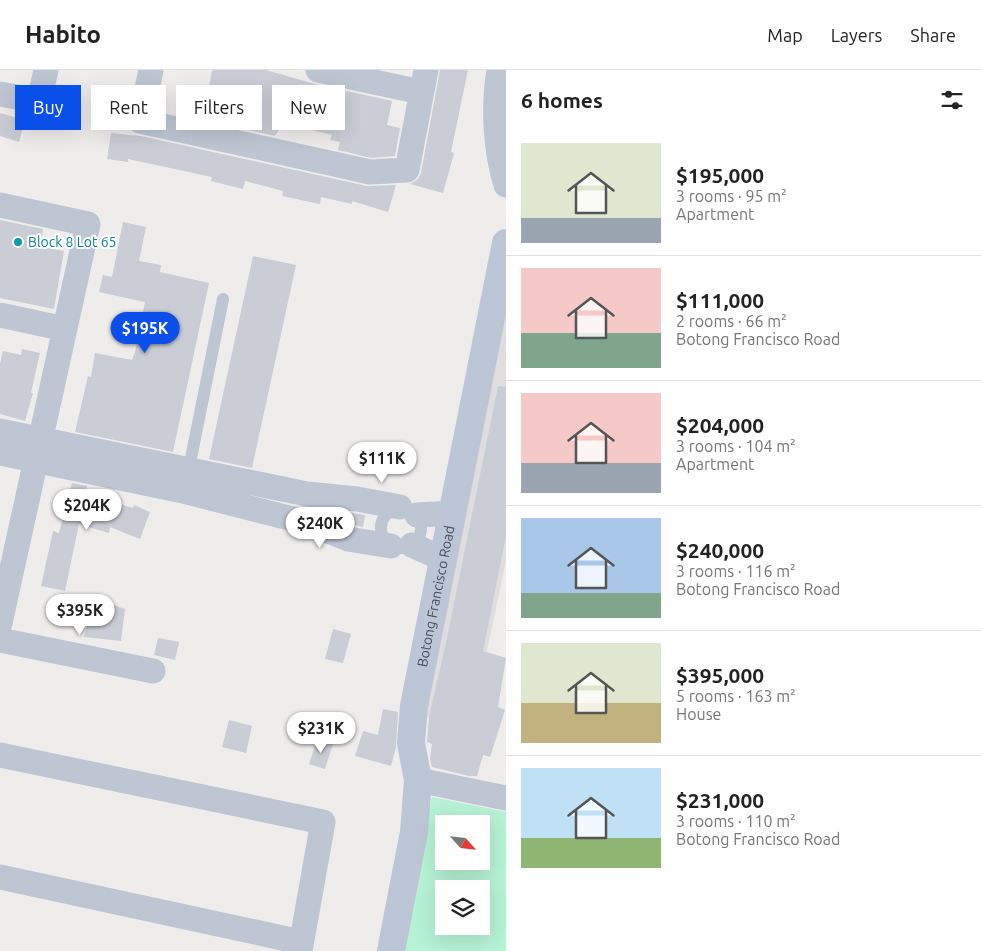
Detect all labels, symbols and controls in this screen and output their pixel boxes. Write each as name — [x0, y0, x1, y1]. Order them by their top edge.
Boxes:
text: Habito — [25, 21, 101, 48]
text: Map — [767, 25, 803, 45]
text: Layers — [831, 25, 882, 45]
text: Share — [910, 25, 956, 45]
chip: Buy — [15, 85, 81, 130]
chip: Rent — [91, 85, 166, 130]
chip: Filters — [176, 85, 262, 130]
chip: New — [272, 85, 345, 130]
icon: filters — [938, 86, 966, 114]
text: 6 homes — [521, 88, 603, 112]
icon: home — [561, 163, 621, 223]
text: $195,000 — [676, 163, 764, 187]
text: 3 rooms · 95 m² — [676, 187, 787, 205]
text: Apartment — [676, 205, 754, 223]
place label: Block 8 Lot 65 — [28, 234, 116, 250]
marker: Block 8 Lot 65 — [12, 236, 24, 248]
icon: home — [561, 288, 621, 348]
text: $111,000 — [676, 288, 764, 312]
pin: $195K — [110, 312, 180, 354]
text: 2 rooms · 66 m² — [676, 312, 787, 330]
text: $195K — [122, 319, 168, 337]
text: Botong Francisco Road — [676, 330, 840, 348]
icon: home — [561, 413, 621, 473]
text: $204,000 — [676, 413, 764, 437]
text: 3 rooms · 104 m² — [676, 437, 796, 455]
pin: $111K — [347, 442, 417, 484]
text: $111K — [359, 449, 405, 467]
text: Apartment — [676, 455, 754, 473]
pin: $204K — [52, 488, 122, 531]
text: $204K — [64, 496, 110, 514]
pin: $240K — [285, 506, 355, 549]
text: $240K — [297, 514, 343, 532]
street label: Botong Francisco Road — [414, 524, 458, 668]
icon: home — [561, 538, 621, 598]
text: $240,000 — [676, 538, 764, 562]
text: 3 rooms · 116 m² — [676, 562, 796, 580]
text: Botong Francisco Road — [676, 580, 840, 598]
pin: $395K — [45, 594, 115, 636]
text: $395K — [57, 601, 103, 619]
icon: home — [561, 663, 621, 723]
text: $395,000 — [676, 663, 764, 687]
text: 5 rooms · 163 m² — [676, 687, 796, 705]
text: House — [676, 705, 721, 723]
pin: $231K — [286, 712, 356, 754]
text: $231K — [298, 719, 344, 737]
icon: home — [561, 788, 621, 848]
text: $231,000 — [676, 788, 764, 812]
text: 3 rooms · 110 m² — [676, 812, 796, 830]
north arrow — [435, 815, 490, 870]
map controls — [435, 815, 490, 935]
text: Botong Francisco Road — [676, 830, 840, 848]
button: layers — [435, 880, 490, 935]

